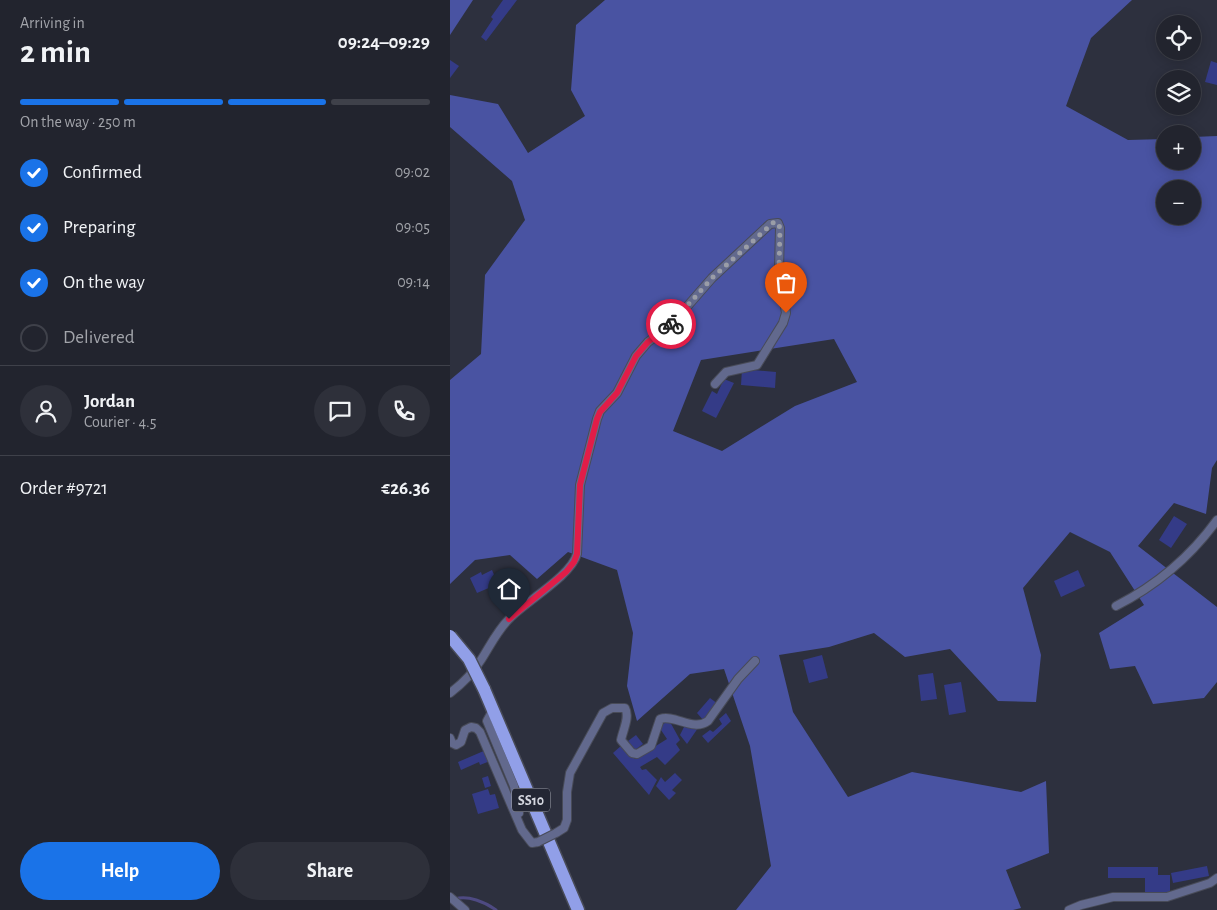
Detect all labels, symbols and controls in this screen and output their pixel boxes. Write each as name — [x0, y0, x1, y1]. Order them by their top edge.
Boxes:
text: Arriving in — [20, 15, 85, 31]
map controls — [1156, 15, 1201, 225]
button: locate — [1156, 15, 1201, 60]
text: 09:24–09:29 — [338, 33, 430, 52]
text: 2 min — [20, 36, 91, 68]
button: layers — [1156, 70, 1201, 115]
text: On the way · 250 m — [20, 114, 136, 130]
button: + — [1156, 125, 1201, 170]
icon: check — [20, 159, 48, 187]
text: Confirmed — [63, 163, 142, 182]
text: 09:02 — [395, 164, 430, 180]
button: − — [1156, 180, 1201, 225]
icon: check — [20, 214, 48, 242]
text: Preparing — [63, 218, 136, 237]
text: 09:05 — [395, 219, 430, 235]
pin — [765, 262, 807, 313]
icon: check — [20, 269, 48, 297]
icon: bag — [772, 269, 800, 297]
text: On the way — [63, 273, 145, 292]
text: 09:14 — [397, 274, 430, 290]
courier — [646, 299, 696, 349]
icon: bike — [657, 310, 685, 338]
text: Delivered — [63, 328, 135, 347]
button: person — [20, 385, 72, 437]
button: chat — [314, 385, 366, 437]
button: phone — [378, 385, 430, 437]
text: Jordan — [84, 392, 135, 411]
text: Courier · 4.5 — [84, 414, 156, 430]
text: Order #9721 — [20, 479, 108, 498]
text: €26.36 — [381, 479, 430, 498]
pin — [488, 568, 530, 619]
icon: home — [495, 575, 523, 603]
road number: SS10 — [512, 788, 550, 812]
button: Help — [20, 842, 220, 900]
button: Share — [230, 842, 430, 900]

